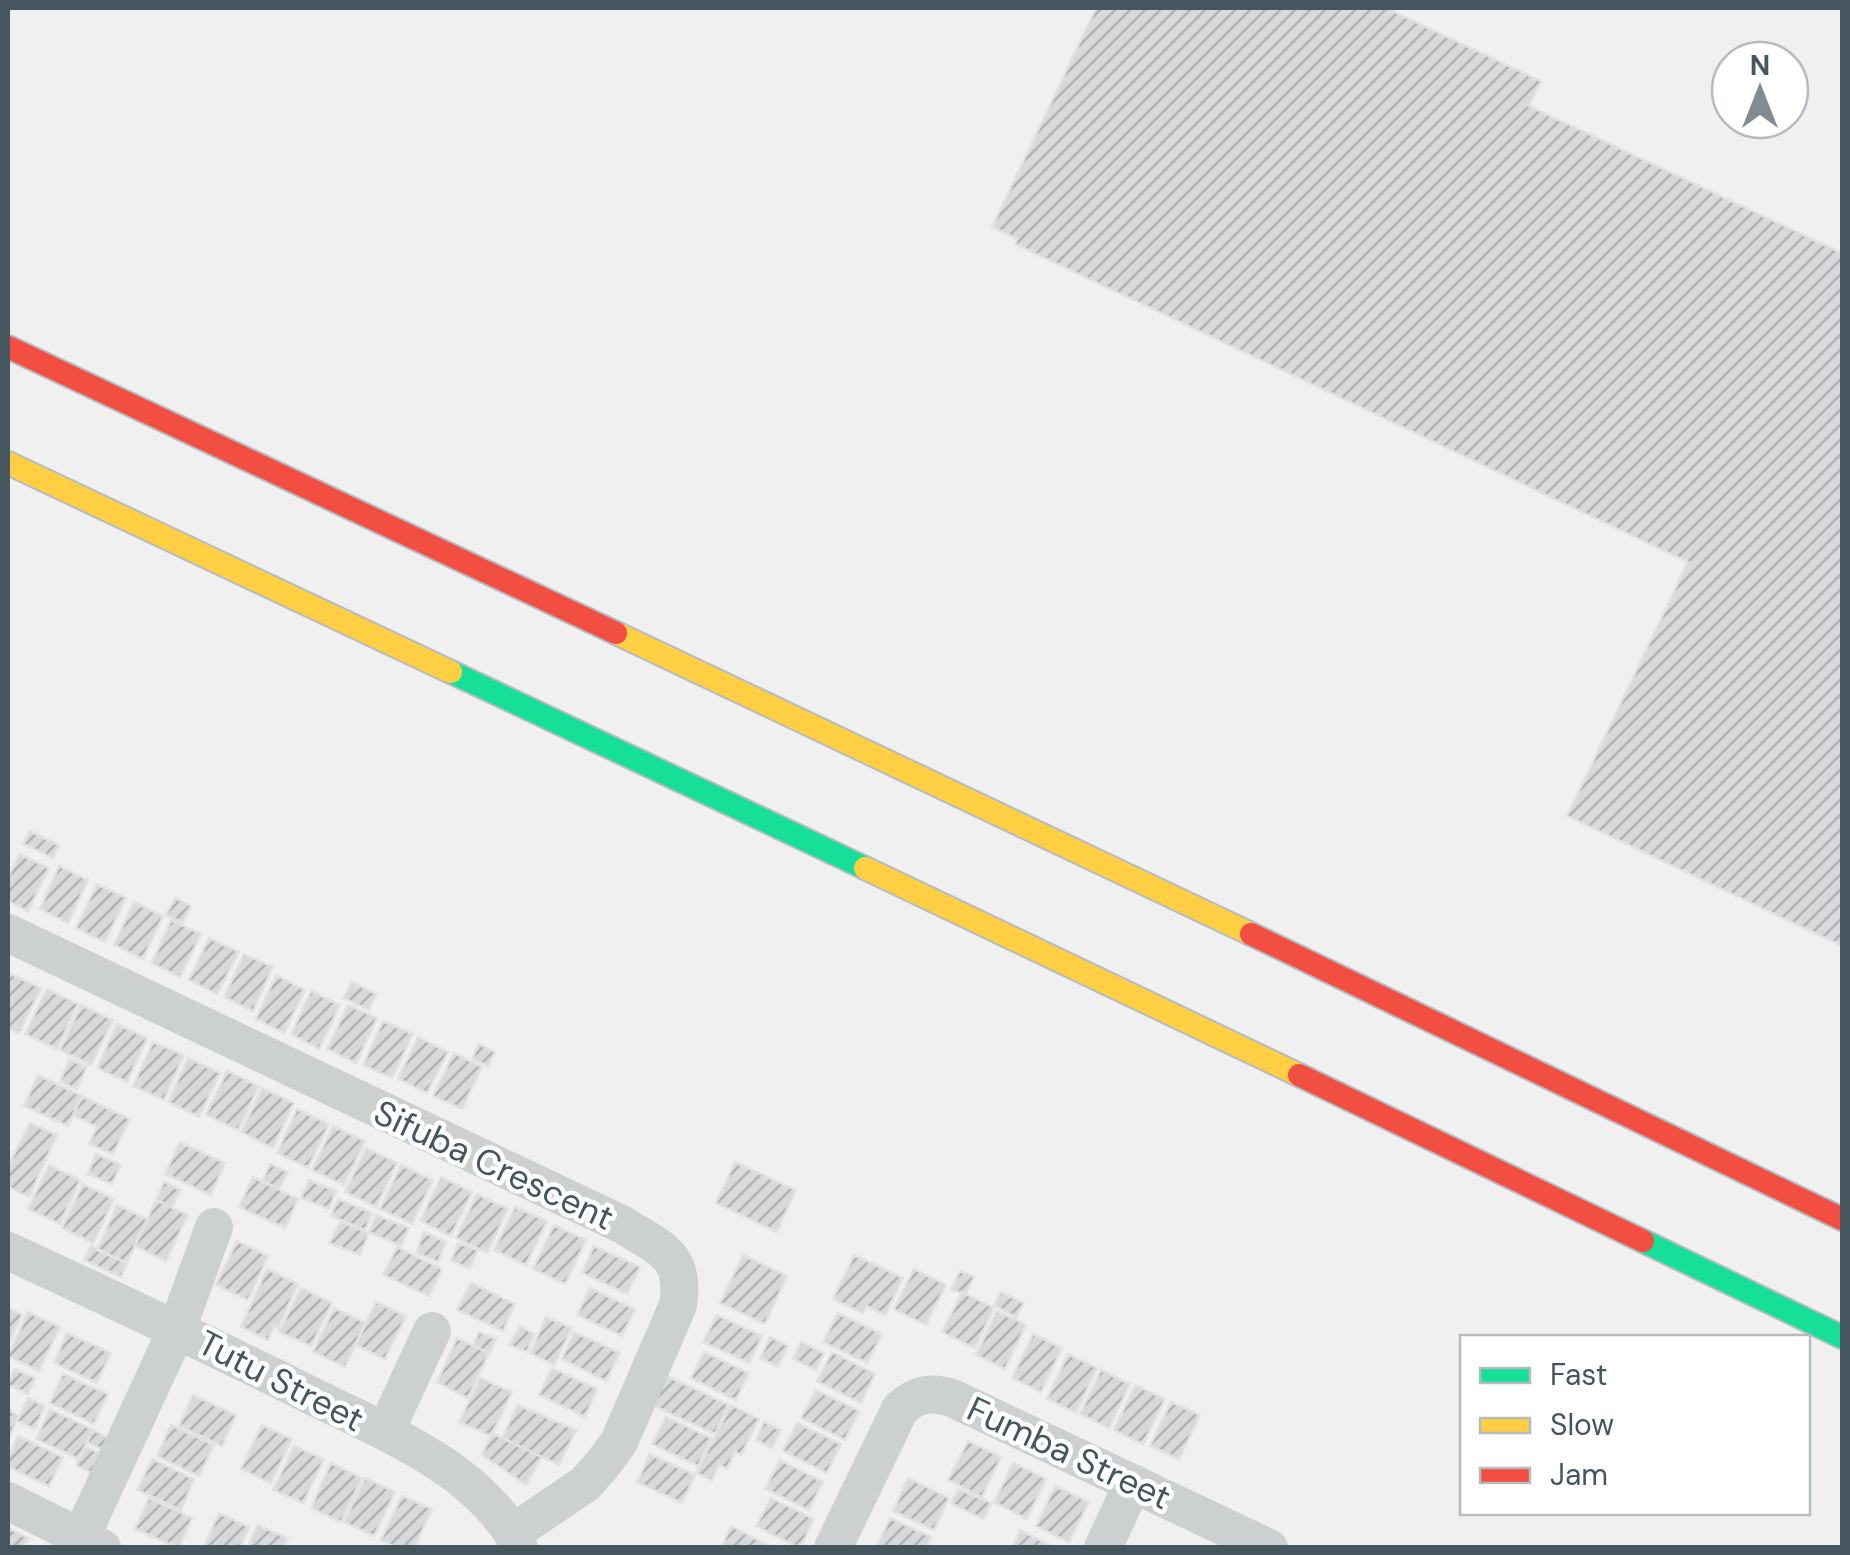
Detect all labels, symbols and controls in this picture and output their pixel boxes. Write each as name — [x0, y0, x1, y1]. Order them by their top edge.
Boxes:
north arrow — [1710, 40, 1810, 140]
text: N — [1750, 47, 1770, 84]
street label: Sifuba Crescent — [367, 1089, 621, 1241]
street label: Tutu Street — [190, 1320, 372, 1442]
legend — [1460, 1335, 1810, 1515]
text: Fast — [1550, 1355, 1608, 1394]
street label: Fumba Street — [960, 1386, 1178, 1520]
text: Slow — [1550, 1405, 1614, 1444]
text: Jam — [1550, 1455, 1608, 1494]

